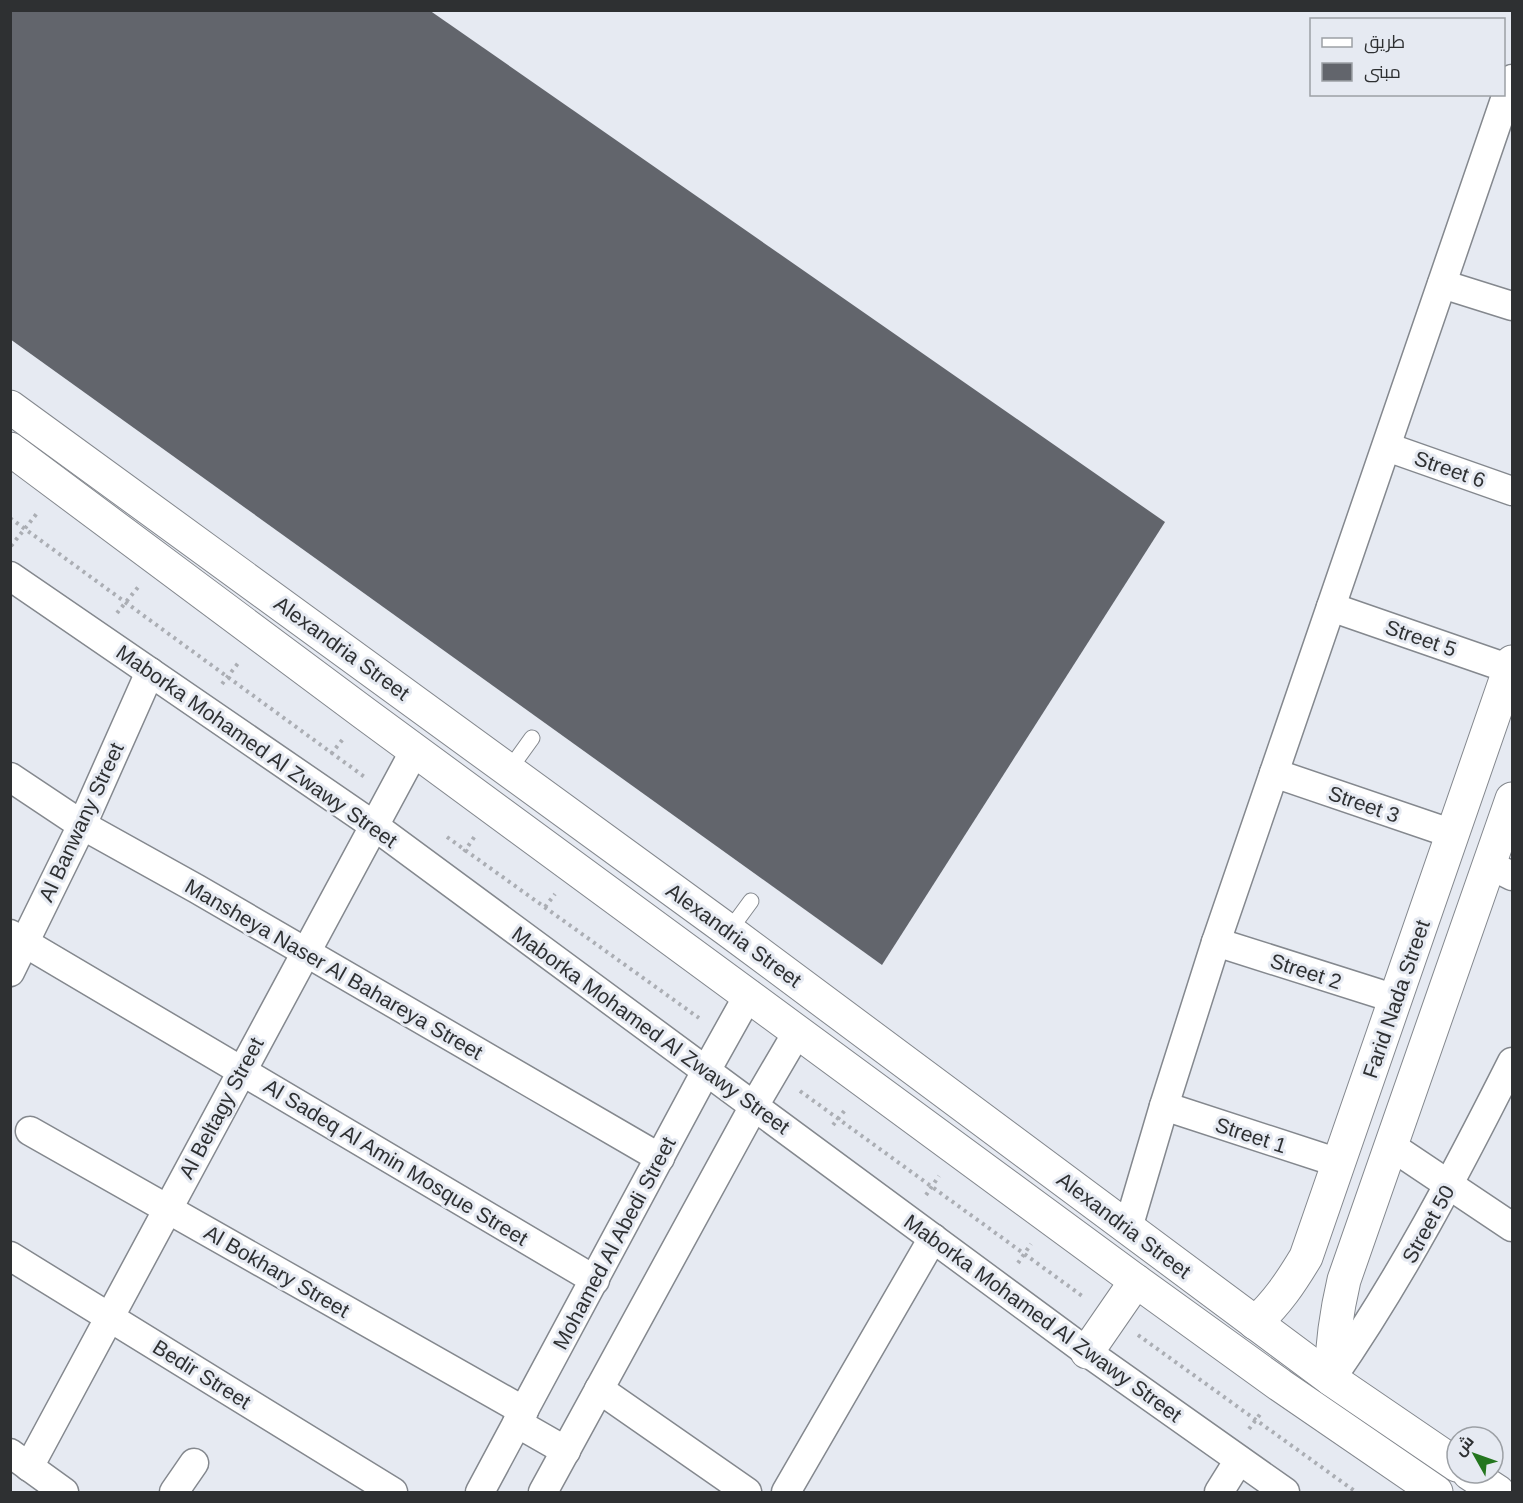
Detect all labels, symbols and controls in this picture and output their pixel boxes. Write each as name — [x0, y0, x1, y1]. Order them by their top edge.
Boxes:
legend — [1310, 18, 1505, 96]
text: طريق — [1364, 32, 1405, 54]
text: مبنى — [1364, 62, 1401, 83]
street label: Street 6 — [1411, 446, 1489, 492]
street label: Alexandria Street — [270, 591, 414, 705]
street label: Street 5 — [1382, 615, 1460, 661]
street label: Maborka Mohamed Al Zwawy Street — [112, 640, 402, 852]
street label: Al Banwany Street — [34, 739, 128, 905]
street label: Street 3 — [1325, 781, 1403, 827]
street label: Mansheya Naser Al Bahareya Street — [181, 874, 487, 1064]
street label: Alexandria Street — [662, 878, 806, 992]
street label: Farid Nada Street — [1358, 917, 1434, 1081]
street label: Maborka Mohamed Al Zwawy Street — [508, 922, 794, 1139]
street label: Street 2 — [1267, 949, 1345, 993]
street label: Al Beltagy Street — [174, 1033, 268, 1182]
street label: Al Sadeq Al Amin Mosque Street — [260, 1074, 532, 1250]
street label: Street 1 — [1212, 1113, 1290, 1157]
street label: Mohamed Al Abedi Street — [548, 1133, 680, 1353]
street label: Alexandria Street — [1053, 1167, 1195, 1283]
street label: Street 50 — [1397, 1181, 1459, 1267]
street label: Maborka Mohamed Al Zwawy Street — [900, 1210, 1186, 1427]
street label: Al Bokhary Street — [200, 1220, 354, 1322]
street label: Bedir Street — [149, 1335, 255, 1413]
north arrow — [1445, 1425, 1505, 1485]
text: ش — [1451, 1432, 1478, 1460]

